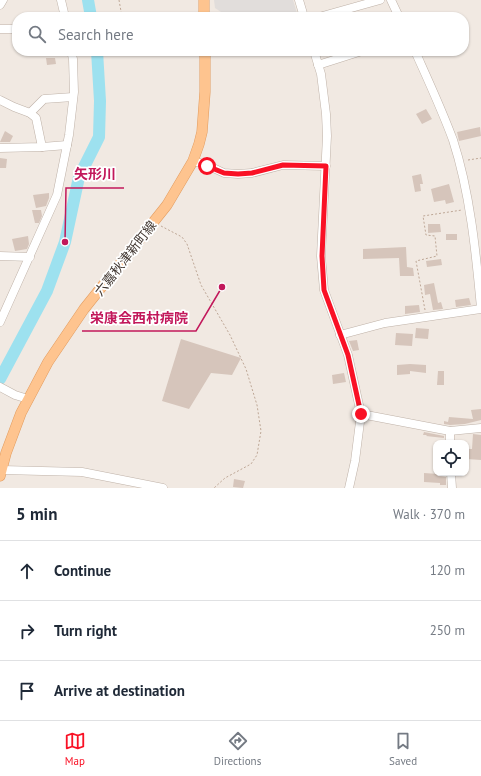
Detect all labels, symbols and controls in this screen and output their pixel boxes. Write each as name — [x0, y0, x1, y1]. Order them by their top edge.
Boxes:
search box — [12, 12, 469, 56]
icon: search — [26, 23, 48, 45]
text: Search here — [58, 25, 134, 44]
route start — [198, 157, 216, 175]
callout: 矢形川 — [66, 162, 124, 188]
text: 矢形川 — [74, 165, 116, 183]
street label: 六嘉秋津新町線 — [91, 217, 160, 299]
callout: 栄康会西村病院 — [82, 305, 196, 331]
text: 栄康会西村病院 — [90, 309, 188, 327]
route end — [352, 405, 370, 423]
map controls — [433, 440, 469, 476]
button: locate — [433, 440, 469, 476]
text: 5 min — [16, 503, 57, 525]
text: Walk · 370 m — [393, 506, 465, 523]
icon: ahead — [16, 560, 38, 582]
text: Continue — [54, 561, 111, 580]
text: 120 m — [430, 562, 465, 579]
icon: right — [16, 620, 38, 642]
text: Turn right — [54, 621, 117, 640]
text: 250 m — [430, 622, 465, 639]
icon: arrive — [16, 680, 38, 702]
text: Arrive at destination — [54, 681, 185, 700]
tab: Map — [64, 730, 86, 768]
tab: Directions — [214, 730, 261, 768]
tab: Saved — [389, 730, 417, 768]

